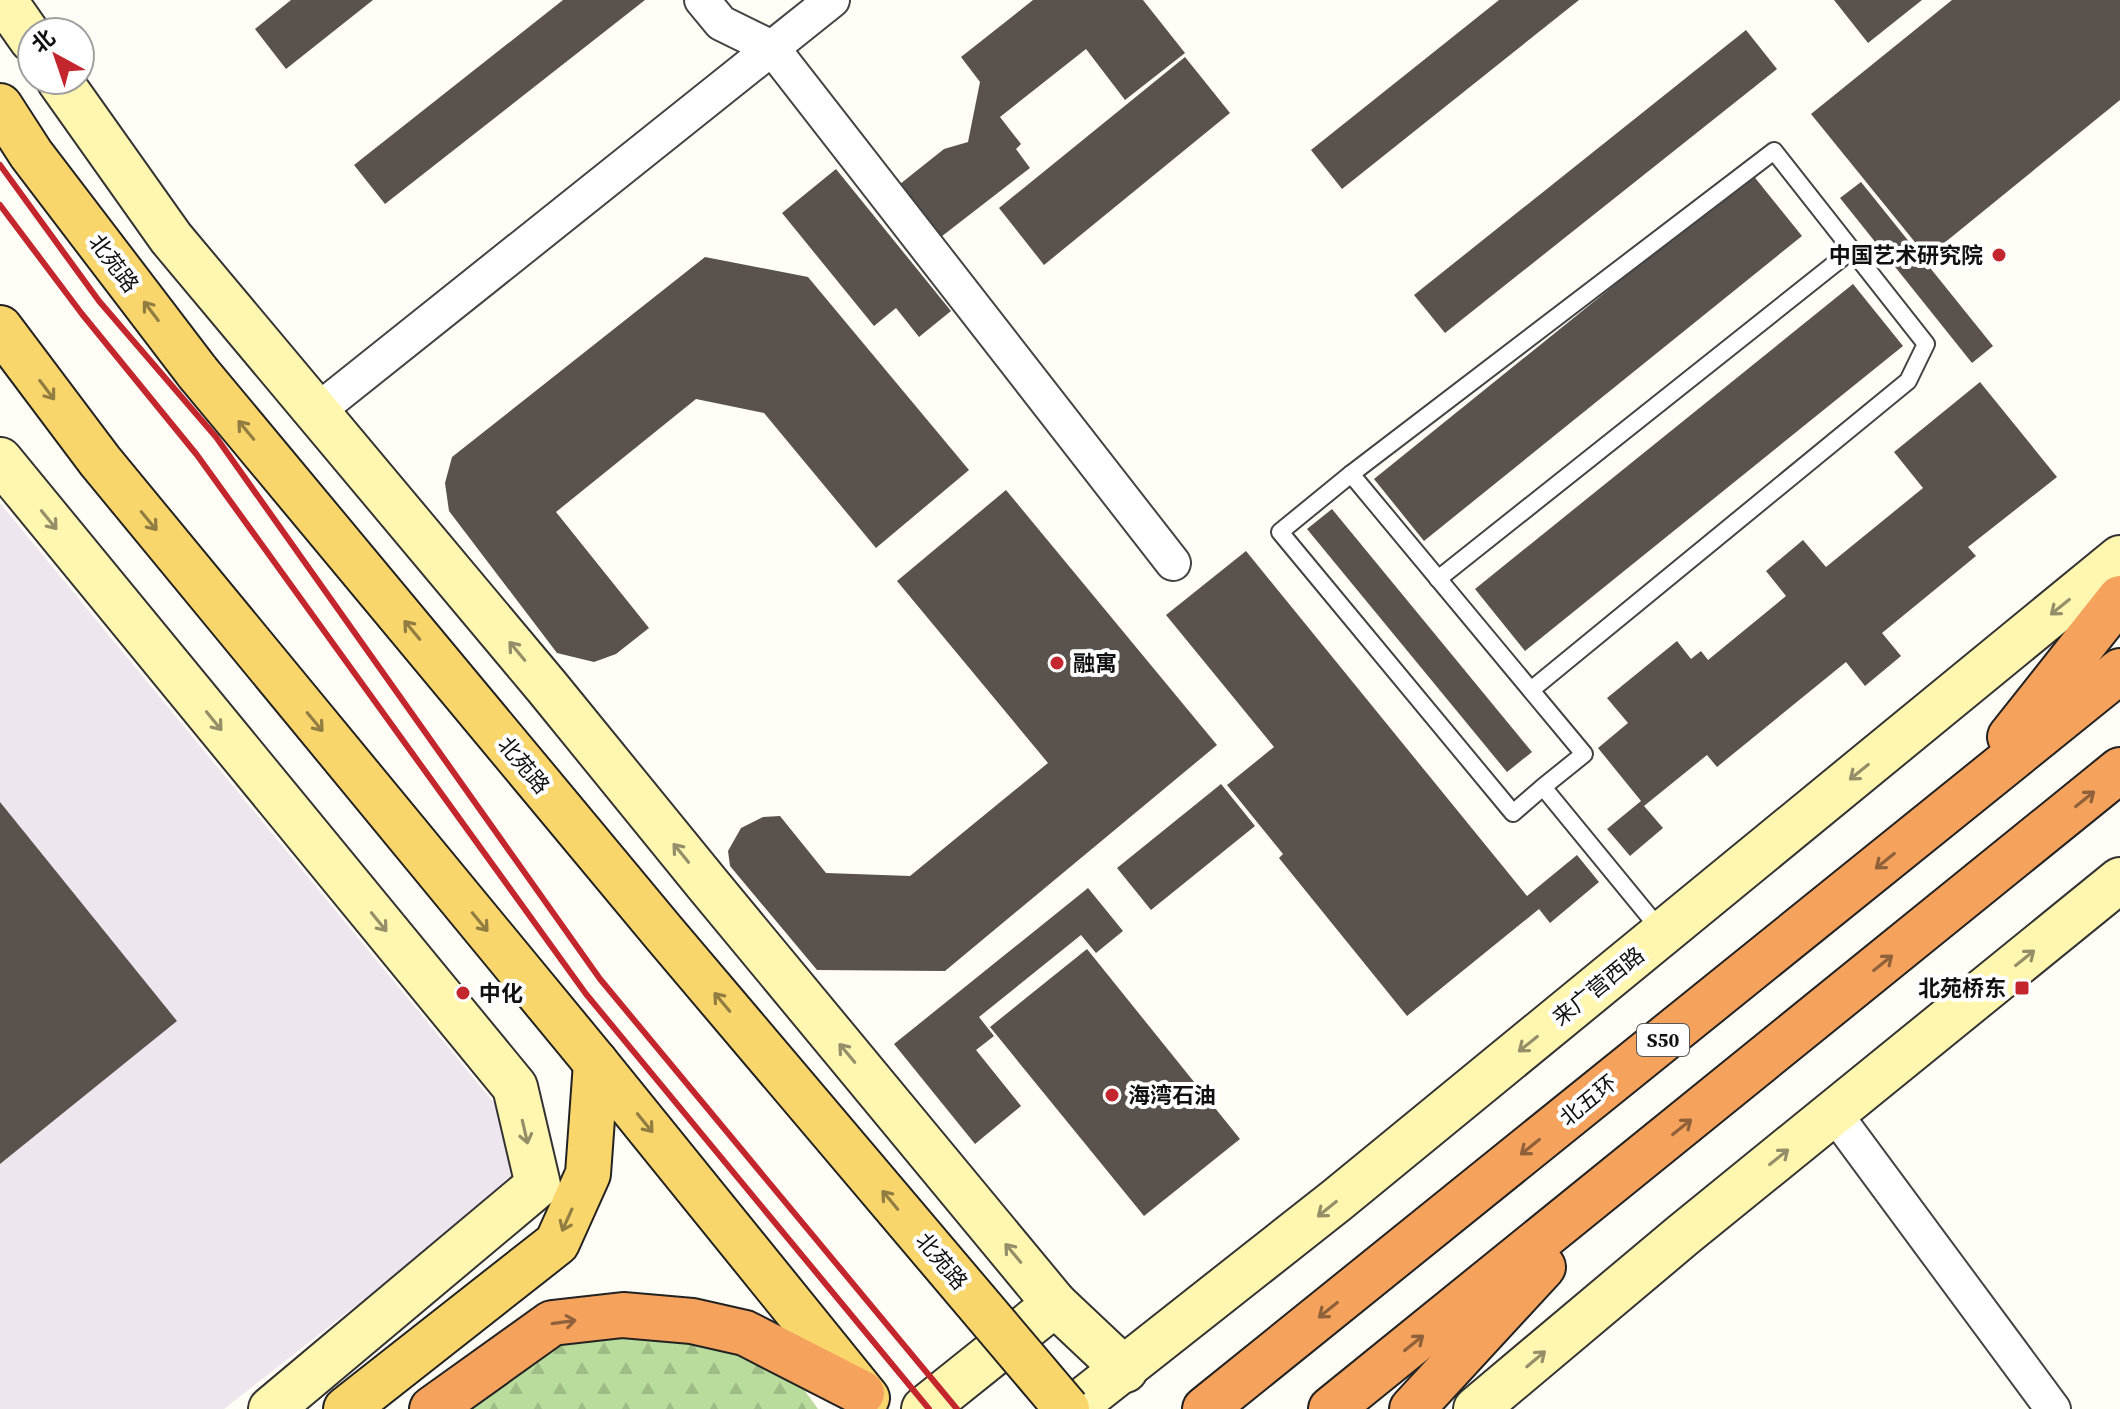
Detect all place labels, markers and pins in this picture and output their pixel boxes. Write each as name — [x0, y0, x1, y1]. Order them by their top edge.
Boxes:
place label: 中国艺术研究院 — [1829, 240, 1983, 270]
marker: 中国艺术研究院 — [1990, 246, 2008, 264]
place label: 融寓 — [1073, 648, 1117, 678]
marker: 融寓 — [1048, 654, 1066, 672]
place label: 北苑桥东 — [1918, 973, 2006, 1003]
place label: 中化 — [479, 978, 523, 1008]
marker: 北苑桥东 — [2013, 979, 2031, 997]
marker: 中化 — [454, 984, 472, 1002]
place label: 海湾石油 — [1128, 1080, 1216, 1110]
marker: 海湾石油 — [1103, 1086, 1121, 1104]

